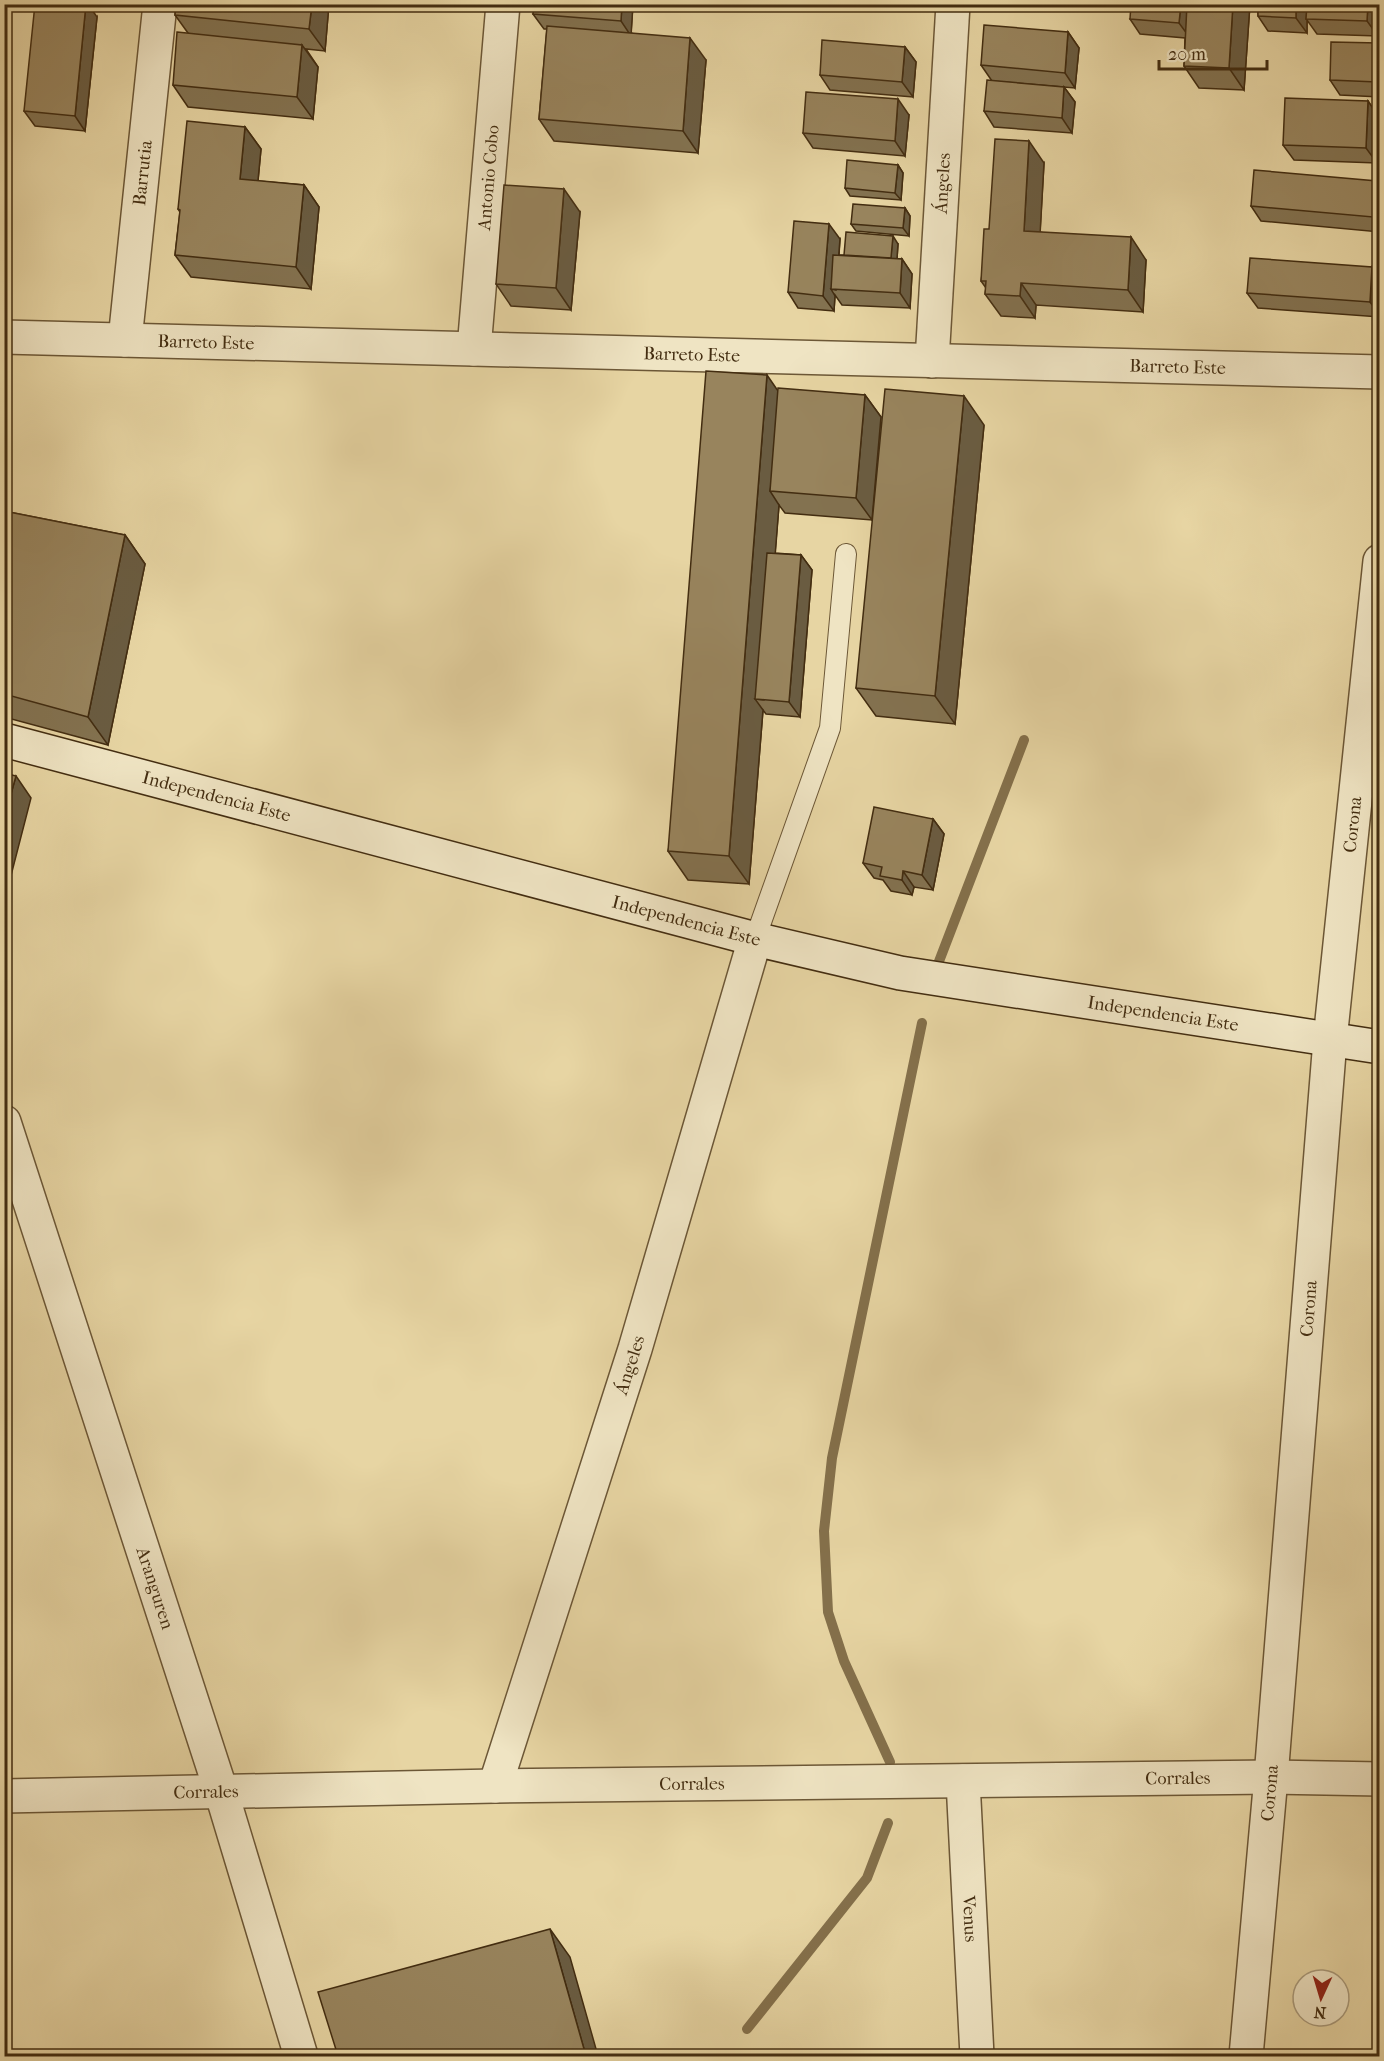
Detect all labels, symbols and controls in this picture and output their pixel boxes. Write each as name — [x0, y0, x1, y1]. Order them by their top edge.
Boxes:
scale bar — [1159, 33, 1267, 71]
text: 20 m — [1168, 44, 1206, 65]
street label: Antonio Cobo — [473, 124, 503, 232]
street label: Barrutia — [129, 139, 156, 207]
street label: Ángeles — [929, 152, 955, 215]
street label: Barreto Este — [157, 330, 255, 354]
street label: Barreto Este — [643, 343, 740, 366]
street label: Barreto Este — [1129, 355, 1226, 379]
street label: Independencia Este — [140, 767, 293, 826]
street label: Corona — [1339, 795, 1366, 854]
street label: Independencia Este — [610, 891, 763, 950]
street label: Independencia Este — [1086, 992, 1240, 1036]
street label: Corona — [1296, 1279, 1321, 1338]
street label: Ángeles — [609, 1333, 649, 1398]
street label: Aranguren — [132, 1543, 178, 1632]
street label: Corona — [1257, 1763, 1282, 1822]
street label: Corrales — [1145, 1767, 1211, 1789]
street label: Corrales — [659, 1773, 725, 1795]
street label: Corrales — [173, 1781, 239, 1803]
street label: Venus — [958, 1894, 982, 1943]
north arrow — [1291, 1968, 1351, 2028]
text: N — [1312, 2003, 1327, 2022]

